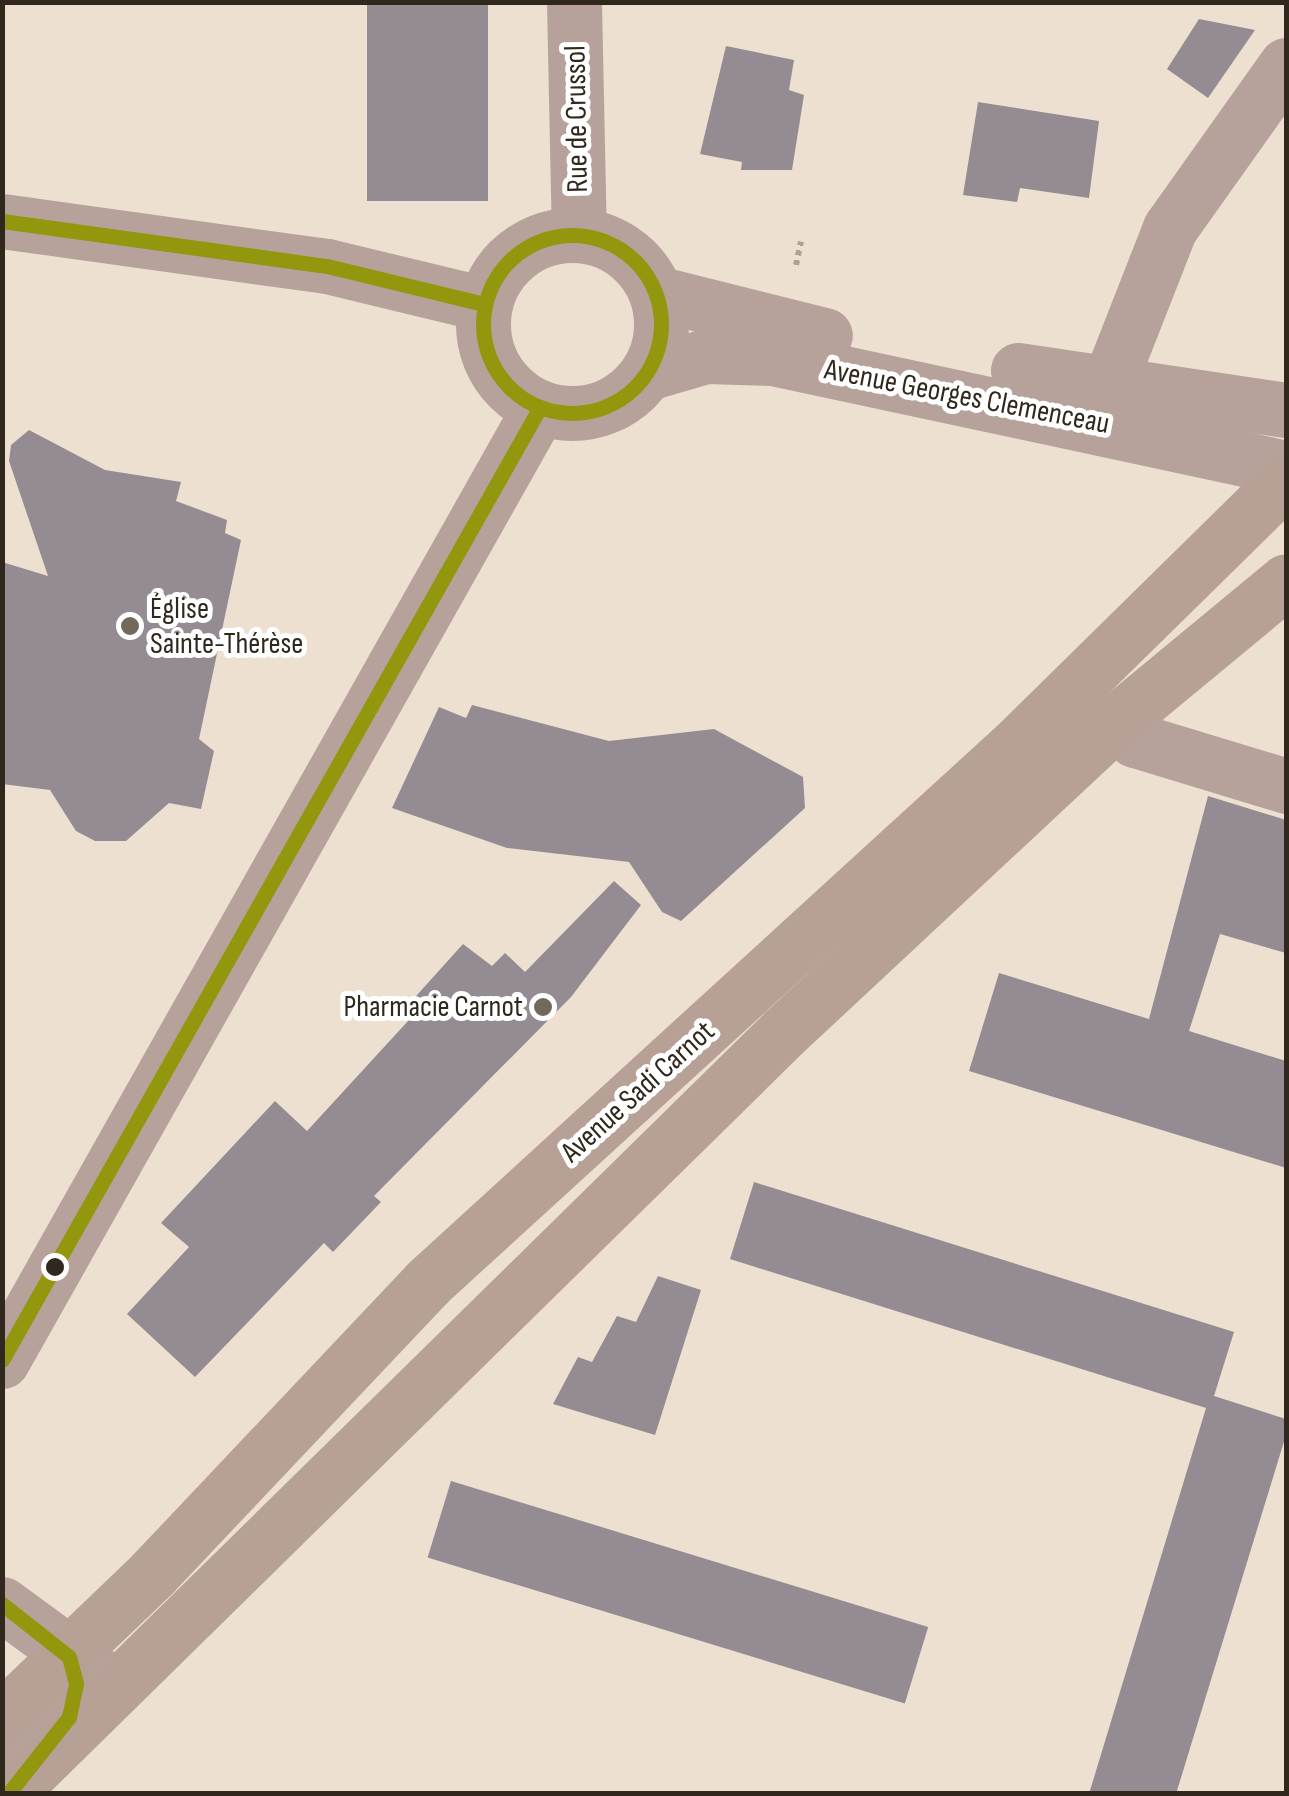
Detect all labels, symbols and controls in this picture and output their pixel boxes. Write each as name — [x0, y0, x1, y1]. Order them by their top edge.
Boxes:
street label: Rue de Crussol — [558, 45, 596, 193]
street label: Avenue Georges Clemenceau — [822, 352, 1112, 442]
place label: Église Sainte-Thérèse — [150, 591, 303, 662]
marker: Église Sainte-Thérèse — [119, 615, 141, 637]
place label: Pharmacie Carnot — [343, 989, 523, 1025]
marker: Pharmacie Carnot — [532, 996, 554, 1018]
street label: Avenue Sadi Carnot — [554, 1014, 722, 1170]
unlabelled marker — [45, 1257, 65, 1277]

